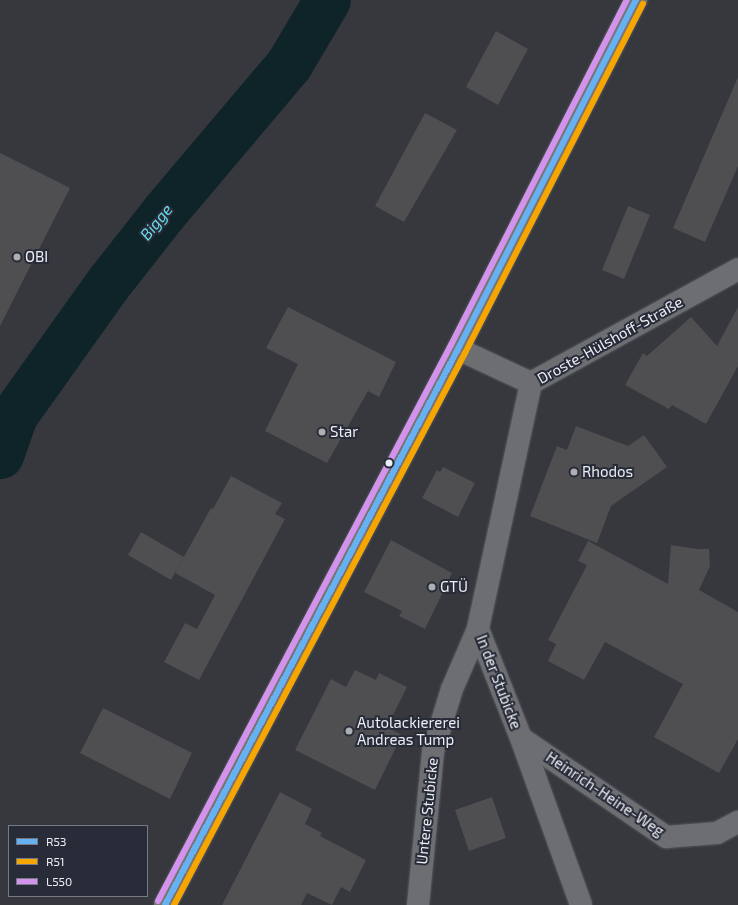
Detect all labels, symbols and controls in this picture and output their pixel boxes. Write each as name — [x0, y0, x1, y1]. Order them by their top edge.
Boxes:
water label: Bigge — [136, 200, 176, 244]
place label: OBI — [25, 248, 48, 266]
marker: OBI — [12, 252, 22, 262]
street label: Droste-Hülshoff-Straße — [534, 292, 686, 388]
place label: Star — [330, 423, 358, 441]
marker: Star — [317, 427, 327, 437]
unlabelled marker — [384, 458, 394, 468]
place label: Rhodos — [582, 463, 633, 481]
marker: Rhodos — [569, 467, 579, 477]
place label: GTÜ — [440, 578, 468, 596]
marker: GTÜ — [427, 582, 437, 592]
street label: In der Stubicke — [473, 632, 525, 732]
place label: Autolackiererei Andreas Tump — [357, 713, 460, 748]
marker: Autolackiererei Andreas Tump — [344, 726, 354, 736]
street label: Heinrich-Heine-Weg — [543, 748, 667, 840]
street label: Untere Stubicke — [412, 757, 442, 865]
legend — [8, 825, 148, 897]
text: R53 — [46, 834, 67, 848]
text: R51 — [46, 854, 65, 868]
text: L550 — [46, 874, 72, 888]

